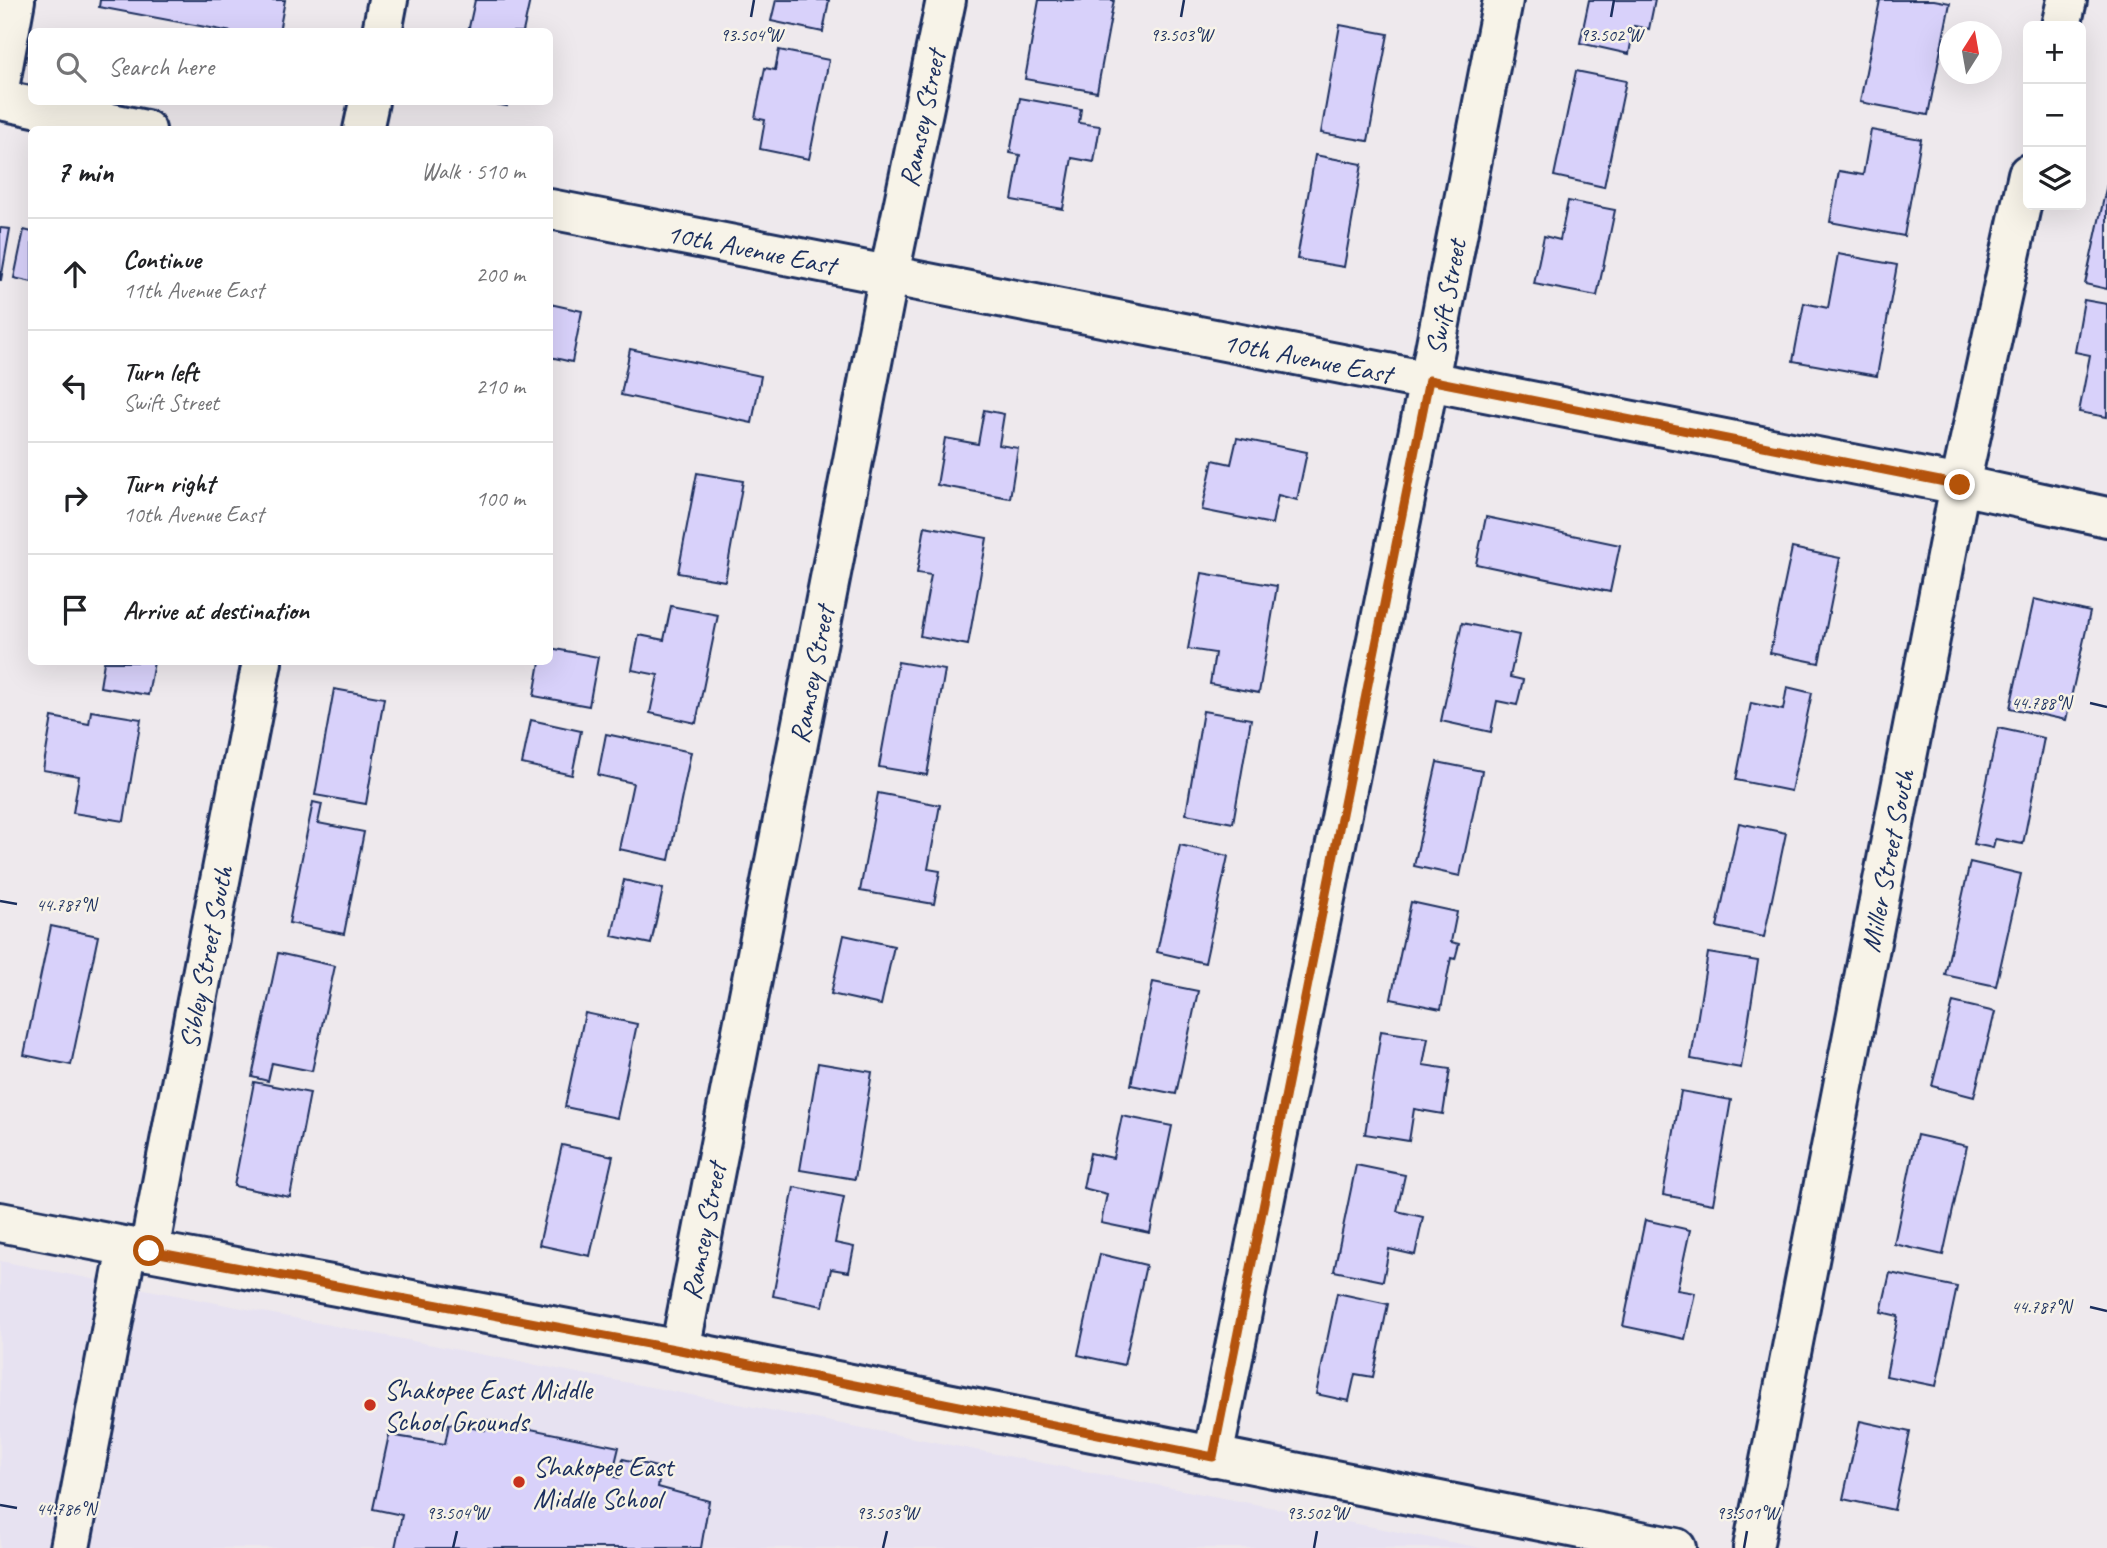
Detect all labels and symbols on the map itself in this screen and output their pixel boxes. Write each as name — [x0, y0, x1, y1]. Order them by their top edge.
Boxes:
north arrow — [1939, 21, 2002, 84]
text: 93.504°W — [720, 24, 785, 46]
text: 93.503°W — [1150, 24, 1215, 46]
text: 93.502°W — [1580, 24, 1645, 46]
street label: Ramsey Street — [891, 43, 954, 190]
street label: 10th Avenue East — [664, 215, 842, 283]
street label: Swift Street — [1417, 234, 1474, 358]
street label: 10th Avenue East — [1220, 324, 1399, 392]
route end — [1944, 469, 1975, 500]
street label: Ramsey Street — [781, 600, 843, 746]
text: 44.788°N — [2011, 692, 2074, 714]
street label: Miller Street South — [1852, 766, 1922, 955]
street label: Sibley Street South — [171, 862, 241, 1052]
text: 44.787°N — [36, 894, 99, 916]
street label: Ramsey Street — [673, 1156, 735, 1303]
route start — [133, 1235, 164, 1266]
text: 44.787°N — [2011, 1296, 2074, 1318]
place label: Shakopee East Middle School Grounds — [384, 1372, 594, 1439]
marker: Shakopee East Middle School Grounds — [362, 1397, 378, 1413]
place label: Shakopee East Middle School — [533, 1449, 676, 1516]
marker: Shakopee East Middle School — [511, 1474, 527, 1490]
text: 44.786°N — [36, 1498, 99, 1520]
text: 93.504°W — [426, 1502, 491, 1524]
text: 93.503°W — [856, 1502, 921, 1524]
text: 93.502°W — [1286, 1502, 1351, 1524]
text: 93.501°W — [1716, 1502, 1781, 1524]

